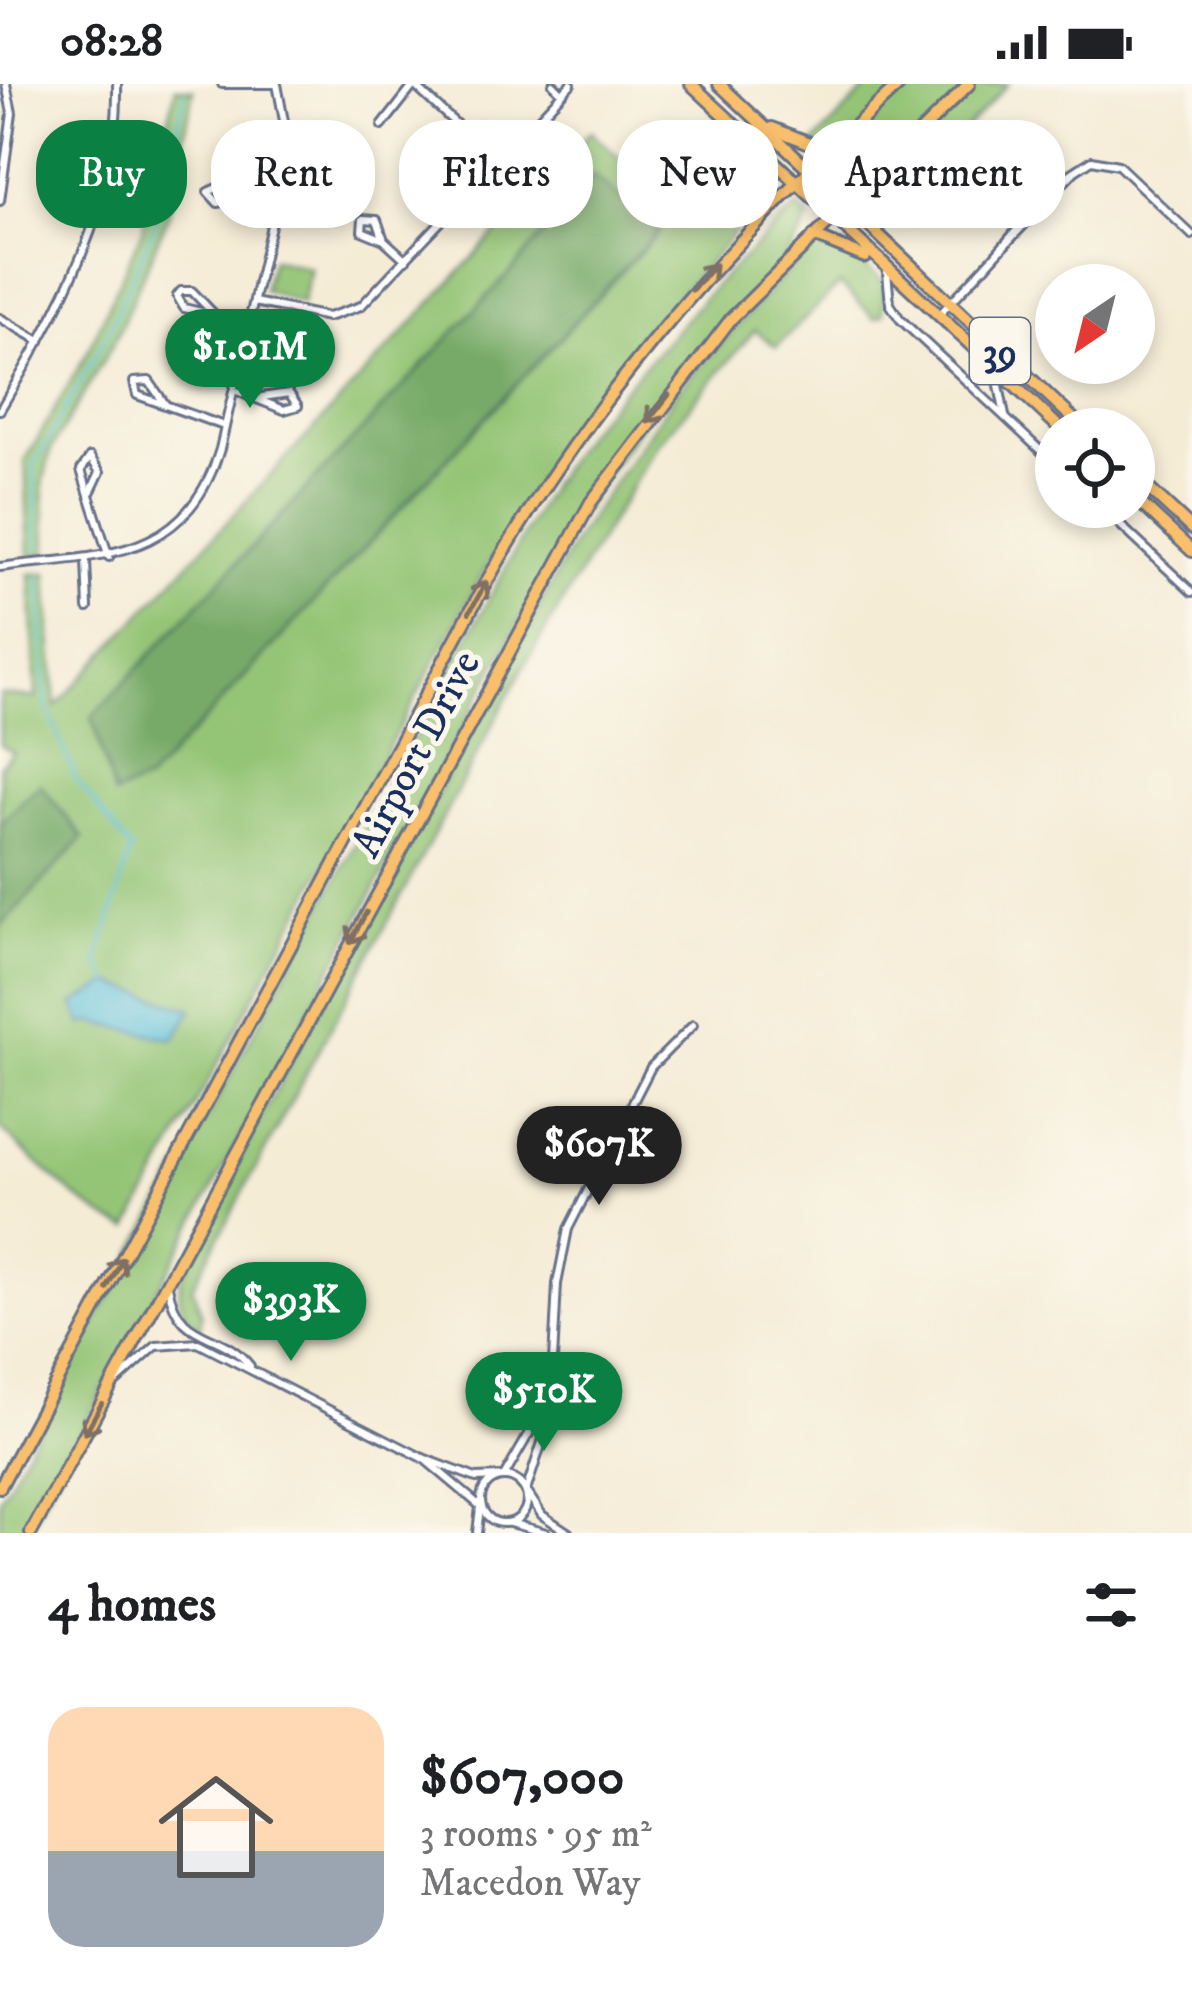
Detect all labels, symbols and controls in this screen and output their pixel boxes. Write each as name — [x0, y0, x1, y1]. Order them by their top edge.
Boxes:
text: 08:28 — [60, 14, 163, 70]
chip: Buy — [36, 120, 187, 228]
chip: Rent — [211, 120, 375, 228]
chip: Filters — [399, 120, 593, 228]
chip: New — [617, 120, 778, 228]
chip: Apartment — [802, 120, 1065, 228]
one-way arrow — [690, 262, 718, 292]
north arrow — [1035, 264, 1155, 384]
map controls — [1035, 264, 1155, 528]
pin: $1.01M — [152, 309, 348, 411]
road number: 39 — [970, 318, 1030, 384]
text: $1.01M — [192, 323, 308, 372]
one-way arrow — [645, 393, 671, 425]
button: locate — [1035, 408, 1155, 528]
one-way arrow — [467, 580, 490, 615]
street label: Airport Drive — [341, 642, 493, 866]
one-way arrow — [346, 910, 369, 946]
pin: $607K — [515, 1106, 683, 1208]
text: $607K — [544, 1120, 654, 1169]
one-way arrow — [104, 1257, 127, 1292]
pin: $393K — [207, 1262, 375, 1364]
text: $393K — [242, 1276, 340, 1325]
pin: $510K — [460, 1352, 628, 1454]
text: $510K — [492, 1366, 596, 1415]
one-way arrow — [81, 1401, 104, 1436]
icon: filters — [1078, 1572, 1144, 1638]
text: 4 homes — [48, 1573, 216, 1637]
text: $607,000 — [420, 1746, 624, 1810]
icon: home — [144, 1755, 288, 1899]
text: 3 rooms · 95 m² — [420, 1810, 652, 1859]
text: Macedon Way — [420, 1859, 641, 1908]

